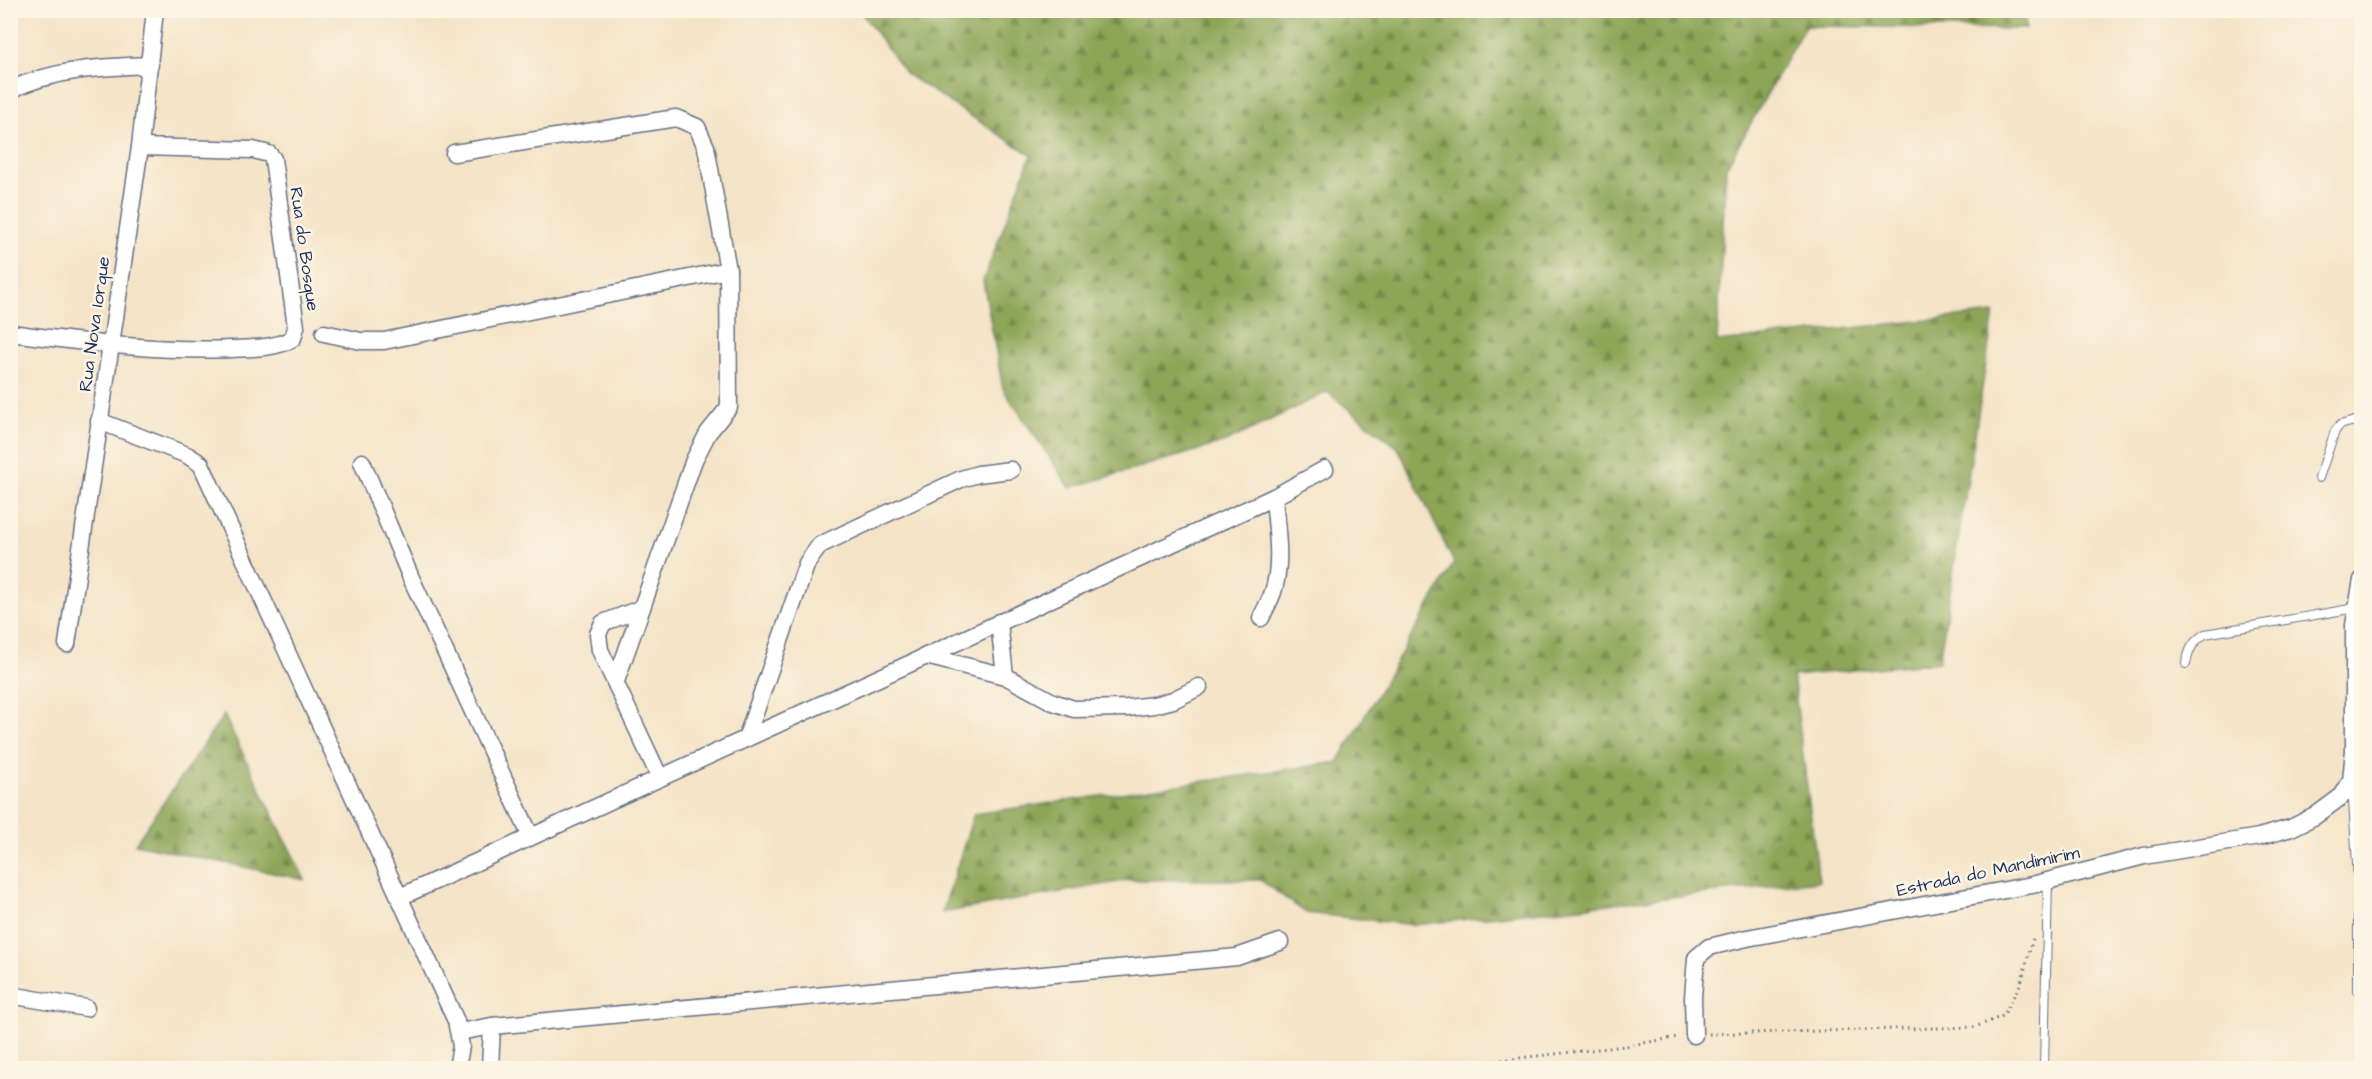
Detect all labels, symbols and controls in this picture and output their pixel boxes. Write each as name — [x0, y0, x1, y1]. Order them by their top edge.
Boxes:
street label: Rua do Bosque — [283, 185, 326, 313]
street label: Rua Nova Iorque — [73, 255, 116, 393]
street label: Estrada do Mandimirim — [1894, 840, 2082, 903]

